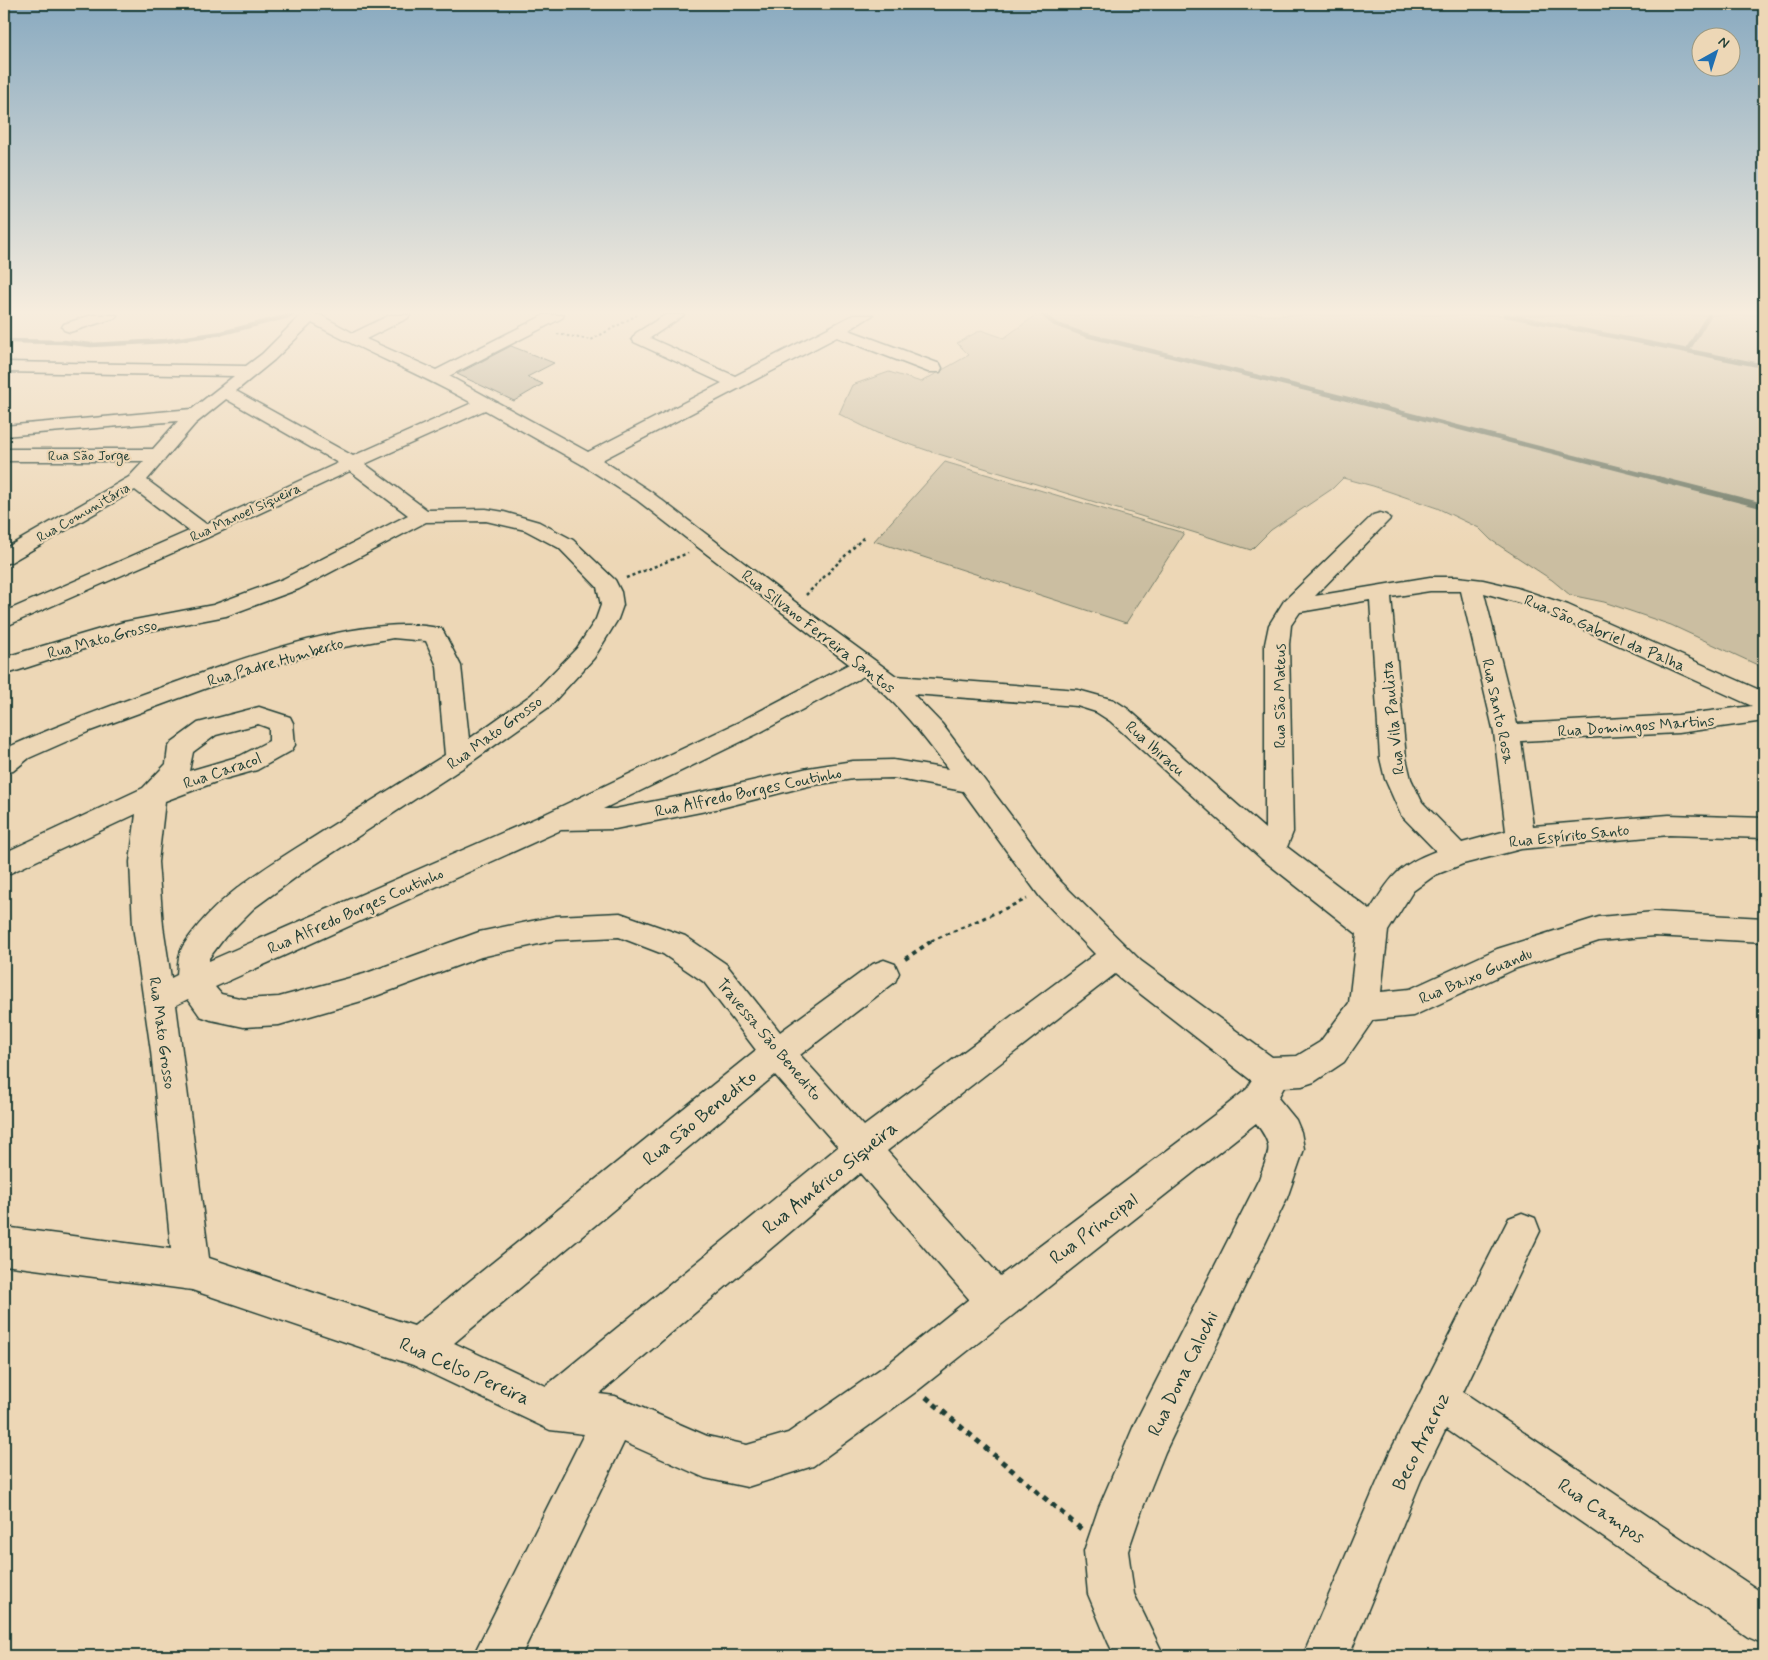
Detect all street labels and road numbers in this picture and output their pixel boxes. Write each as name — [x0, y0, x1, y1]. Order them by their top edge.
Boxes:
street label: Rua São Jorge — [48, 447, 131, 466]
street label: Rua Comunitária — [34, 479, 134, 547]
street label: Rua Manoel Siqueira — [187, 479, 304, 546]
street label: Rua Silvano Ferreira Santos — [737, 566, 899, 699]
street label: Rua São Gabriel da Palha — [1521, 590, 1688, 677]
street label: Rua Mato Grosso — [45, 615, 160, 664]
street label: Rua Padre Humberto — [205, 633, 346, 692]
street label: Rua São Mateus — [1270, 643, 1291, 749]
street label: Rua Santo Rosa — [1476, 657, 1519, 766]
street label: Rua Vila Paulista — [1377, 660, 1410, 776]
street label: Rua Mato Grosso — [443, 691, 547, 775]
street label: Rua Domingos Martins — [1557, 711, 1715, 742]
street label: Rua Ibiracu — [1120, 717, 1190, 782]
street label: Rua Caracol — [181, 748, 264, 795]
street label: Rua Alfredo Borges Coutinho — [653, 762, 844, 823]
street label: Rua Espírito Santo — [1508, 820, 1631, 853]
street label: Rua Alfredo Borges Coutinho — [264, 863, 447, 960]
street label: Rua Baixo Guandu — [1416, 943, 1535, 1010]
street label: Travessa São Benedito — [712, 974, 826, 1105]
street label: Rua Mato Grosso — [143, 976, 180, 1091]
street label: Rua São Benedito — [638, 1064, 762, 1172]
street label: Rua Américo Siqueira — [757, 1116, 903, 1240]
street label: Rua Principal — [1045, 1188, 1143, 1271]
street label: Rua Dona Calochi — [1142, 1307, 1225, 1441]
street label: Rua Celso Pereira — [395, 1331, 534, 1411]
street label: Beco Aracruz — [1387, 1388, 1456, 1495]
street label: Rua Campos — [1553, 1473, 1650, 1550]

